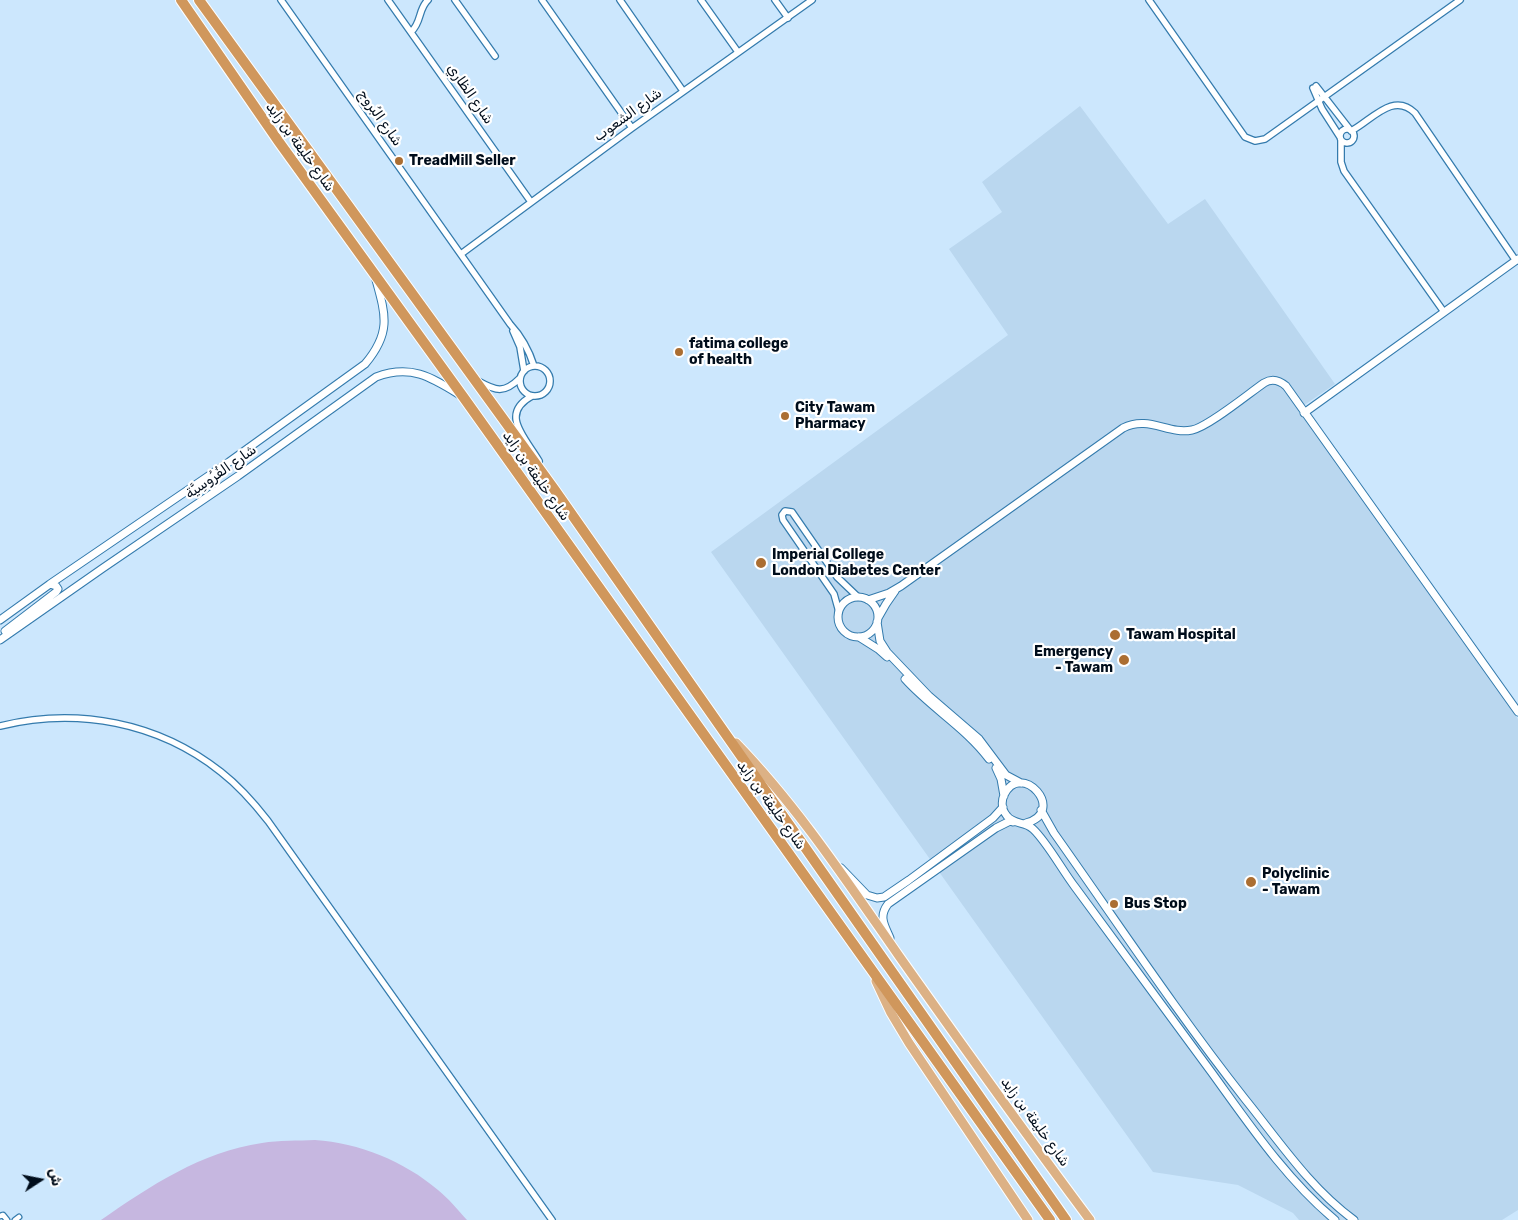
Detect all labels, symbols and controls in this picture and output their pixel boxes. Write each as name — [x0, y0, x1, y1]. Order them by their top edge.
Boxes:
street label: شارع الظاري — [443, 61, 497, 127]
street label: شارع الشعوب — [591, 85, 665, 145]
street label: شارع البُروج — [354, 86, 406, 150]
street label: شارع خليفة بن زايد — [262, 99, 338, 195]
place label: TreadMill Seller — [409, 153, 516, 169]
marker: TreadMill Seller — [393, 155, 405, 167]
place label: fatima college of health — [689, 336, 788, 368]
marker: fatima college of health — [673, 346, 685, 358]
place label: City Tawam Pharmacy — [795, 400, 875, 432]
marker: City Tawam Pharmacy — [779, 410, 791, 422]
street label: شارع خليفة بن زايد — [499, 428, 573, 524]
street label: شارع الفُرُوسِيَّة — [182, 441, 260, 503]
place label: Imperial College London Diabetes Center — [772, 547, 940, 580]
marker: Imperial College London Diabetes Center — [754, 556, 768, 570]
place label: Tawam Hospital — [1126, 627, 1236, 643]
marker: Tawam Hospital — [1108, 628, 1122, 642]
place label: Emergency - Tawam — [1034, 644, 1113, 676]
marker: Emergency - Tawam — [1117, 653, 1131, 667]
street label: شارع خليفة بن زايد — [733, 757, 809, 853]
place label: Polyclinic - Tawam — [1262, 866, 1330, 899]
marker: Polyclinic - Tawam — [1244, 875, 1258, 889]
place label: Bus Stop — [1124, 896, 1187, 912]
marker: Bus Stop — [1108, 898, 1120, 910]
street label: شارع خليفة بن زايد — [997, 1074, 1073, 1170]
north arrow — [15, 1155, 65, 1205]
text: ش — [45, 1167, 65, 1187]

